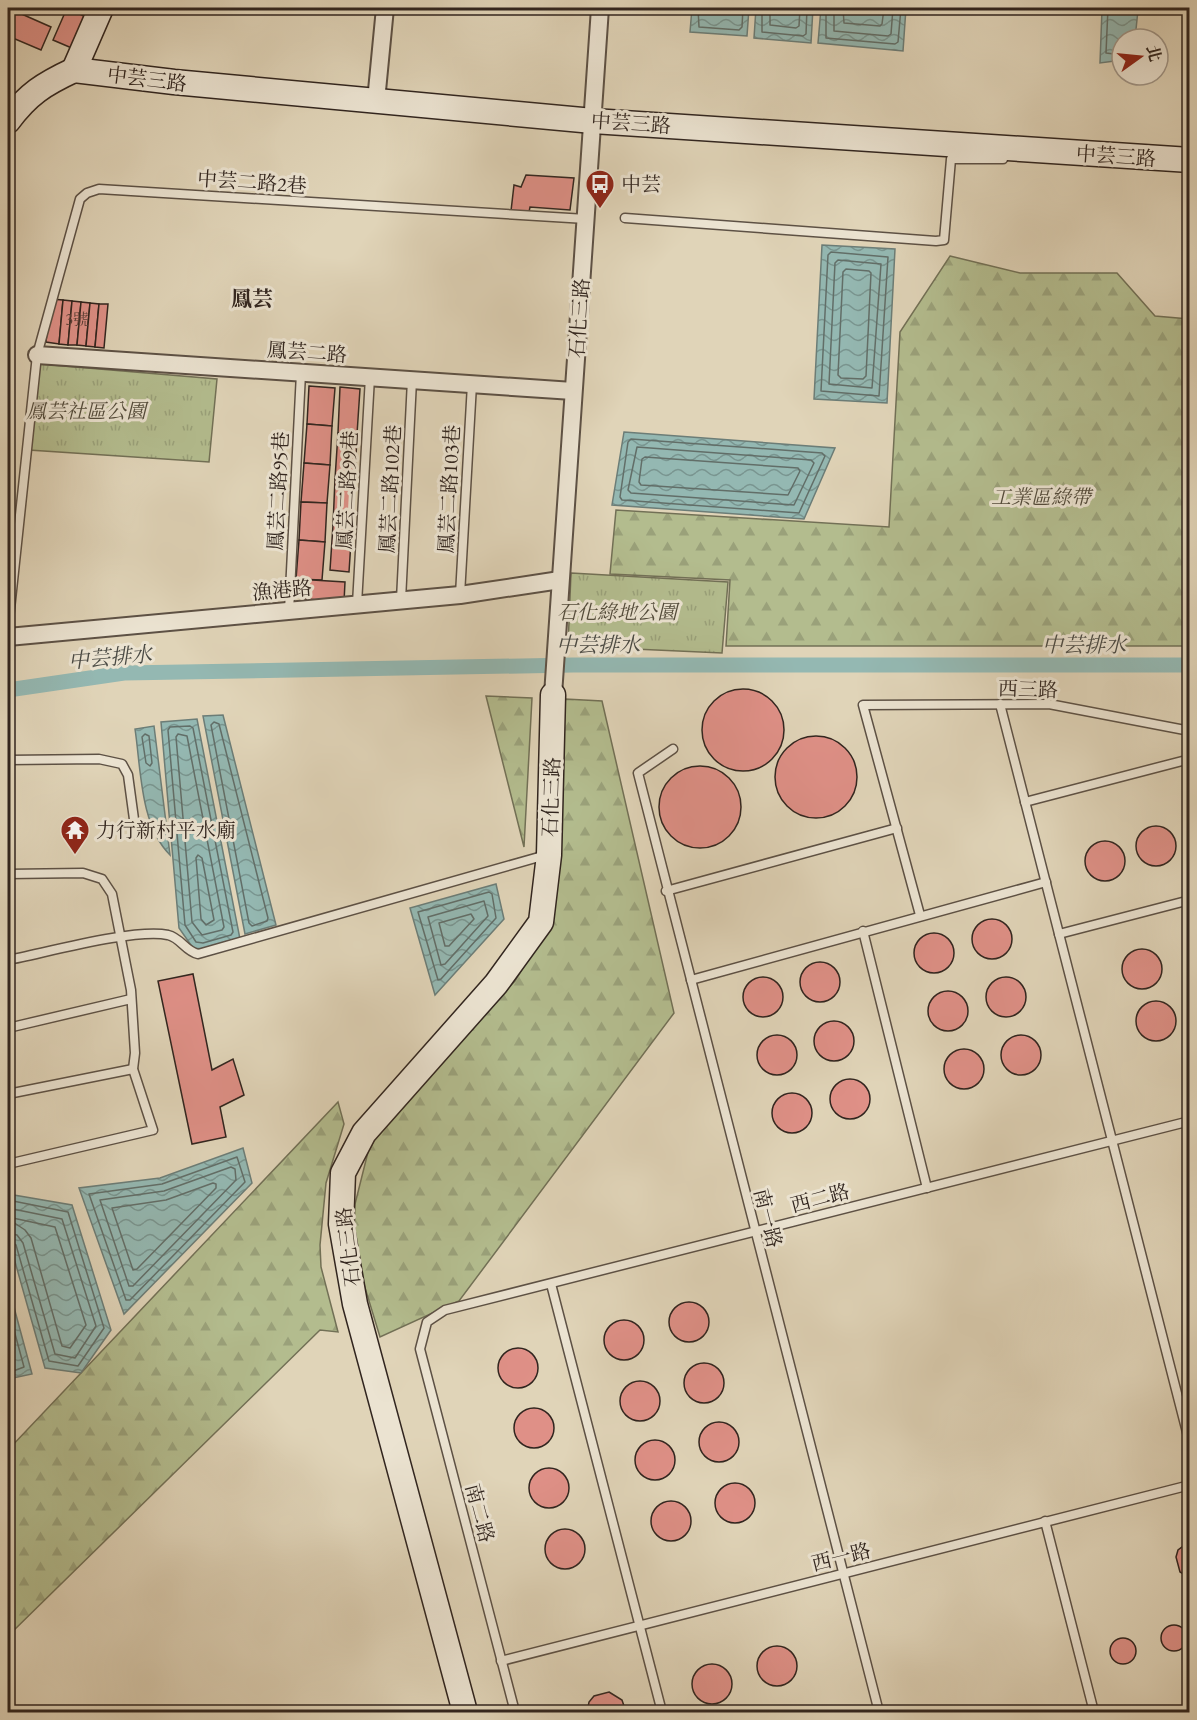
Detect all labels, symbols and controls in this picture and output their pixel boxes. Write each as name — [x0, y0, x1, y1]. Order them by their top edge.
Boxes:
north arrow — [1110, 27, 1170, 87]
text: 北 — [1142, 43, 1166, 64]
street label: 中芸三路 — [106, 61, 188, 97]
street label: 中芸三路 — [590, 107, 672, 139]
street label: 中芸三路 — [1075, 140, 1157, 172]
street label: 中芸二路2巷 — [196, 165, 308, 199]
bus stop icon: 中芸 — [584, 168, 616, 210]
place label: 中芸 — [621, 171, 661, 197]
street label: 石化三路 — [563, 277, 595, 359]
district label: 鳳芸 — [231, 285, 273, 312]
house number: 3號 — [65, 309, 89, 330]
street label: 鳳芸二路 — [266, 336, 348, 368]
park label: 鳳芸社區公園 — [26, 398, 149, 424]
street label: 鳳芸二路102巷 — [374, 424, 406, 554]
street label: 鳳芸二路103巷 — [433, 424, 465, 554]
street label: 鳳芸二路99巷 — [331, 430, 363, 550]
street label: 鳳芸二路95巷 — [262, 431, 294, 551]
park label: 工業區綠帶 — [991, 484, 1094, 510]
street label: 漁港路 — [251, 574, 313, 606]
park label: 石化綠地公園 — [557, 599, 680, 625]
water label: 中芸排水 — [556, 631, 642, 658]
water label: 中芸排水 — [1042, 631, 1128, 658]
water label: 中芸排水 — [67, 640, 155, 674]
street label: 西三路 — [998, 675, 1058, 703]
street label: 石化三路 — [537, 757, 565, 837]
temple icon: 力行新村平水廟 — [59, 814, 91, 856]
place label: 力行新村平水廟 — [96, 817, 236, 843]
street label: 西二路 — [788, 1178, 852, 1218]
street label: 南一路 — [748, 1186, 788, 1250]
street label: 石化三路 — [330, 1206, 366, 1288]
street label: 南二路 — [460, 1481, 500, 1545]
street label: 西一路 — [809, 1537, 873, 1577]

